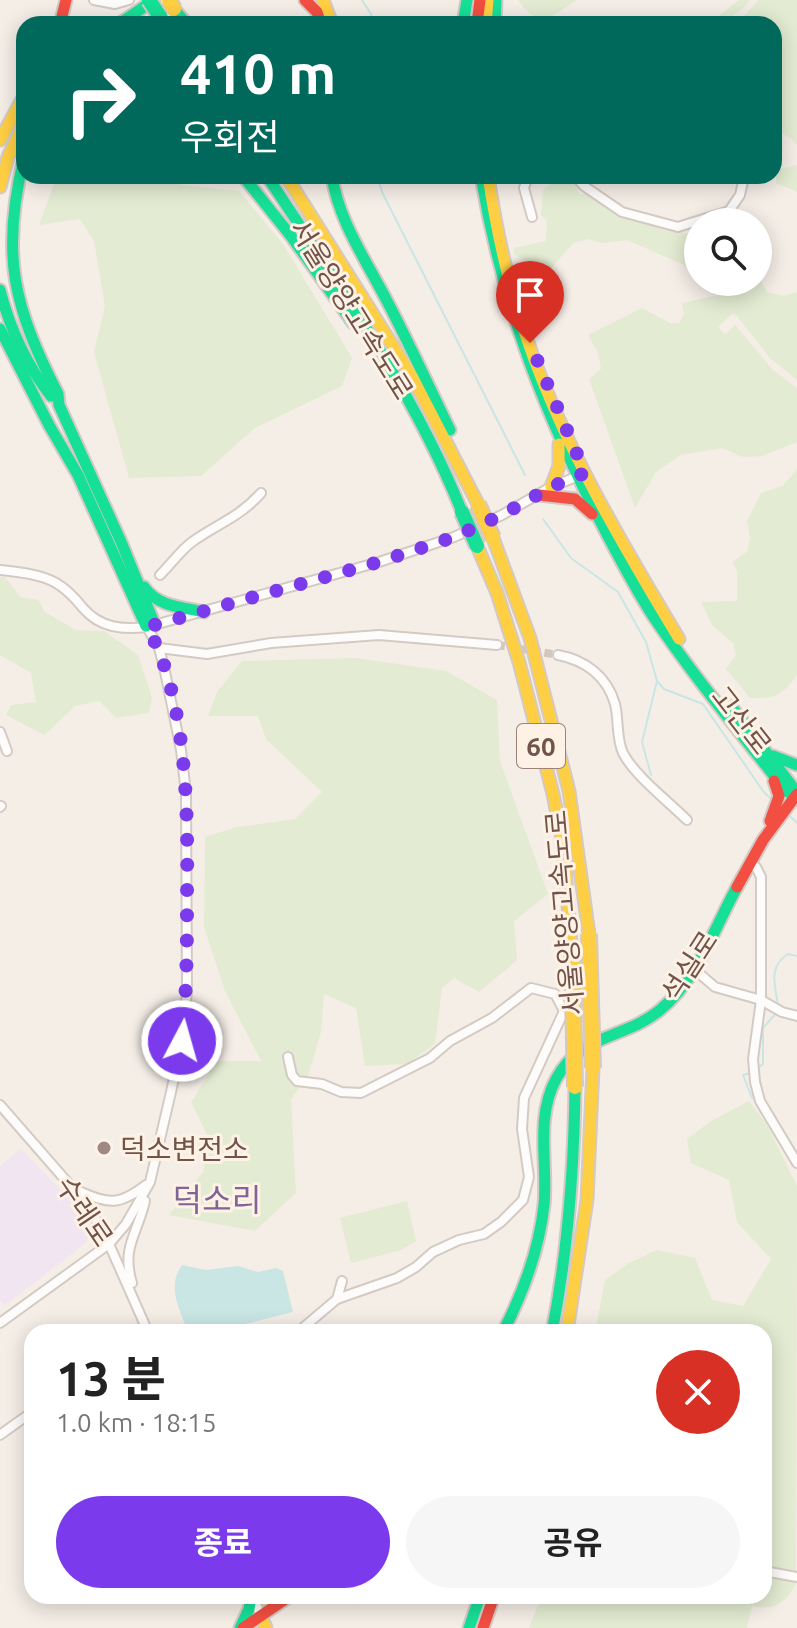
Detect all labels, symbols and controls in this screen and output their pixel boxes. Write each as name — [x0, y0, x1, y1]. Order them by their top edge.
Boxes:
text: 410 m — [180, 42, 336, 105]
icon: right — [48, 48, 152, 152]
text: 우회전 — [180, 116, 279, 157]
map controls — [684, 208, 772, 296]
button: search — [684, 208, 772, 296]
street label: 서울양양고속도로 — [284, 213, 420, 405]
pin — [496, 261, 564, 343]
icon: arrive — [508, 273, 552, 317]
street label: 고산로 — [706, 680, 778, 760]
road number: 60 — [517, 724, 565, 768]
street label: 서울양양고속도로 — [540, 809, 588, 1017]
street label: 석실로 — [655, 925, 723, 1007]
position arrow — [140, 999, 224, 1083]
place label: 덕소변전소 — [120, 1133, 249, 1164]
marker: 덕소변전소 — [95, 1139, 113, 1157]
street label: 수레로 — [51, 1170, 119, 1252]
district label: 덕소리 — [173, 1181, 261, 1217]
button: close — [656, 1350, 740, 1434]
text: 13 분 — [56, 1351, 166, 1405]
text: 1.0 km · 18:15 — [56, 1408, 217, 1437]
button: 종료 — [56, 1496, 390, 1588]
button: 공유 — [406, 1496, 740, 1588]

